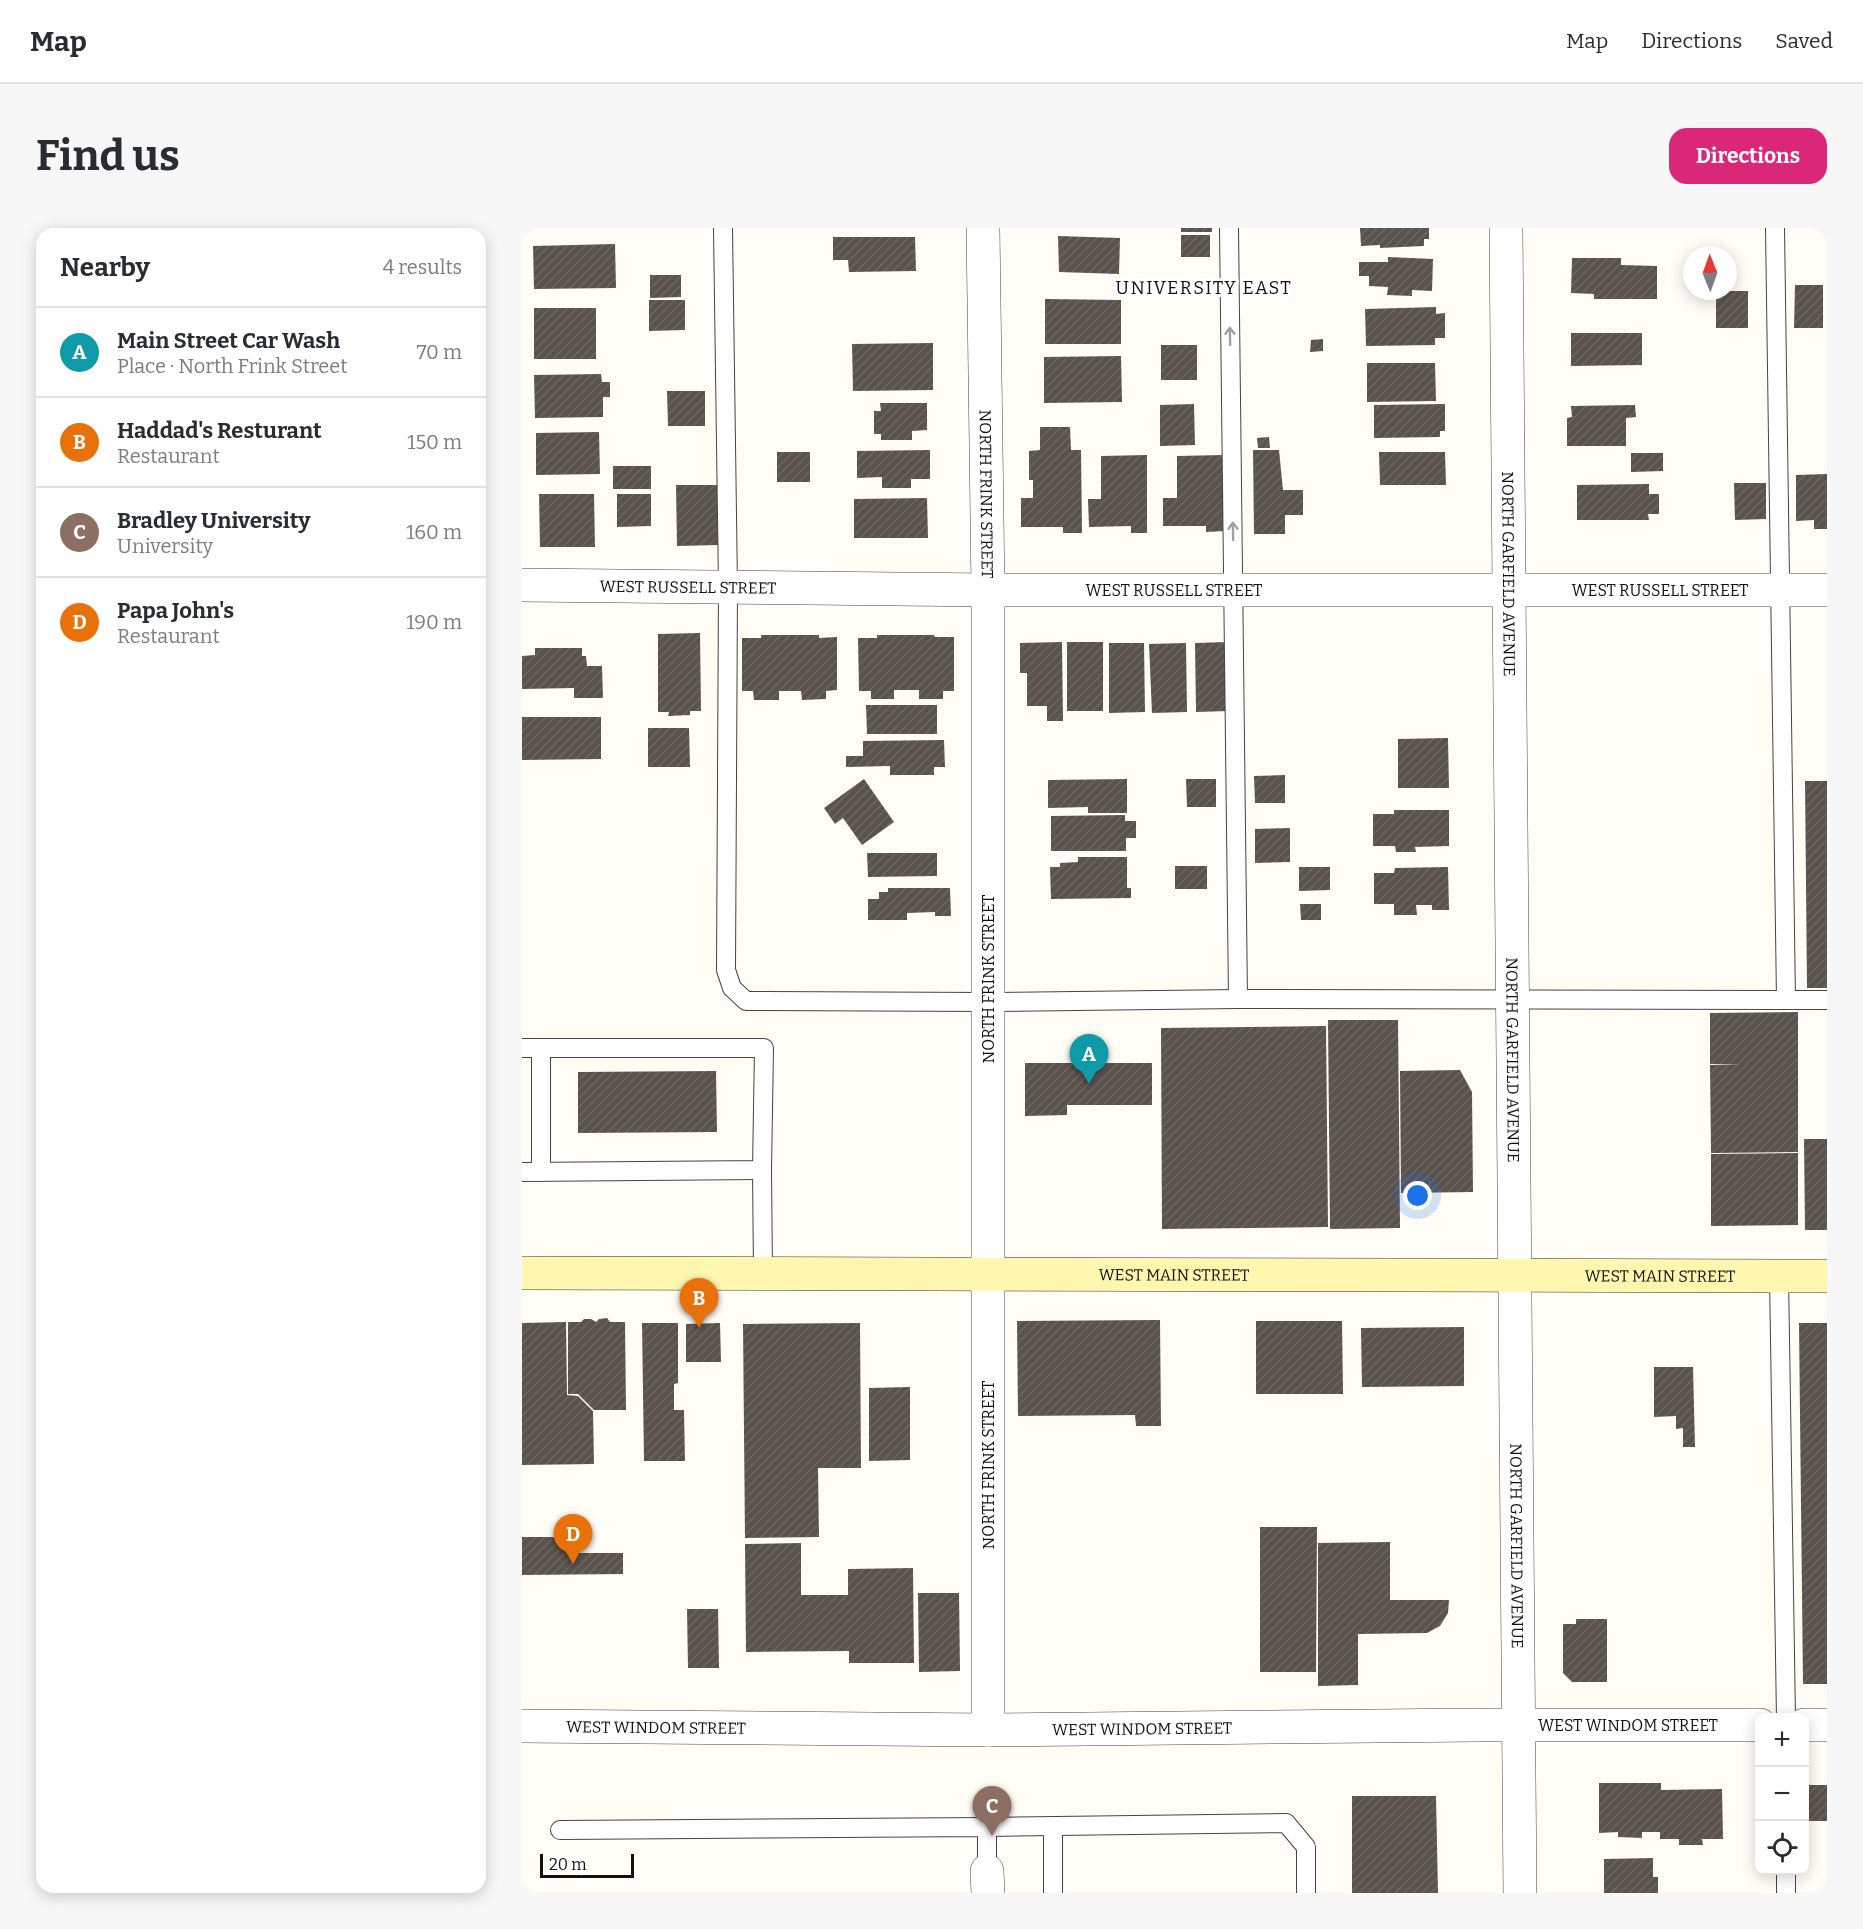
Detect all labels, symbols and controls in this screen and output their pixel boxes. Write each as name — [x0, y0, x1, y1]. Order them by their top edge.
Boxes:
text: Map — [30, 25, 87, 58]
text: Map — [1566, 28, 1608, 54]
text: Directions — [1641, 28, 1742, 54]
text: Saved — [1775, 28, 1833, 54]
button: Directions — [1669, 128, 1827, 184]
text: Find us — [36, 131, 180, 181]
north arrow — [1683, 246, 1737, 300]
text: Nearby — [60, 252, 150, 283]
text: 4 results — [383, 255, 462, 279]
district label: UNIVERSITY EAST — [1116, 277, 1292, 299]
text: Main Street Car Wash — [117, 327, 340, 354]
one-way arrow — [1224, 327, 1236, 347]
text: A — [72, 340, 87, 364]
text: 70 m — [416, 340, 462, 364]
text: Place · North Frink Street — [117, 354, 347, 378]
street label: NORTH FRINK STREET — [976, 409, 997, 579]
text: Haddad's Resturant — [117, 417, 322, 444]
text: B — [73, 430, 86, 454]
text: 150 m — [407, 430, 462, 454]
text: Restaurant — [117, 444, 220, 468]
street label: NORTH GARFIELD AVENUE — [1498, 471, 1519, 677]
text: Bradley University — [117, 507, 311, 534]
text: C — [73, 520, 86, 544]
text: 160 m — [406, 520, 462, 544]
one-way arrow — [1227, 521, 1239, 541]
text: University — [117, 534, 213, 558]
street label: WEST RUSSELL STREET — [599, 577, 777, 598]
street label: WEST RUSSELL STREET — [1086, 581, 1262, 600]
street label: WEST RUSSELL STREET — [1572, 581, 1748, 600]
text: Papa John's — [117, 597, 234, 624]
text: D — [72, 610, 87, 634]
text: 190 m — [406, 610, 462, 634]
text: Restaurant — [117, 624, 220, 648]
street label: NORTH FRINK STREET — [979, 895, 998, 1063]
street label: NORTH GARFIELD AVENUE — [1502, 957, 1523, 1163]
pin: A — [1070, 1034, 1108, 1084]
your location — [1403, 1181, 1432, 1210]
street label: WEST MAIN STREET — [1098, 1265, 1250, 1285]
street label: WEST MAIN STREET — [1584, 1266, 1736, 1286]
pin: B — [680, 1278, 718, 1328]
street label: NORTH FRINK STREET — [979, 1381, 998, 1549]
street label: NORTH GARFIELD AVENUE — [1506, 1443, 1527, 1649]
pin: D — [554, 1514, 592, 1564]
map controls — [1755, 1713, 1809, 1875]
button: + — [1755, 1713, 1809, 1767]
street label: WEST WINDOM STREET — [1538, 1716, 1718, 1735]
street label: WEST WINDOM STREET — [566, 1717, 746, 1738]
street label: WEST WINDOM STREET — [1052, 1719, 1232, 1739]
button: − — [1755, 1767, 1809, 1821]
pin: C — [972, 1786, 1012, 1836]
button: locate — [1755, 1821, 1809, 1875]
scale bar — [540, 1851, 634, 1878]
text: 20 m — [549, 1855, 586, 1874]

